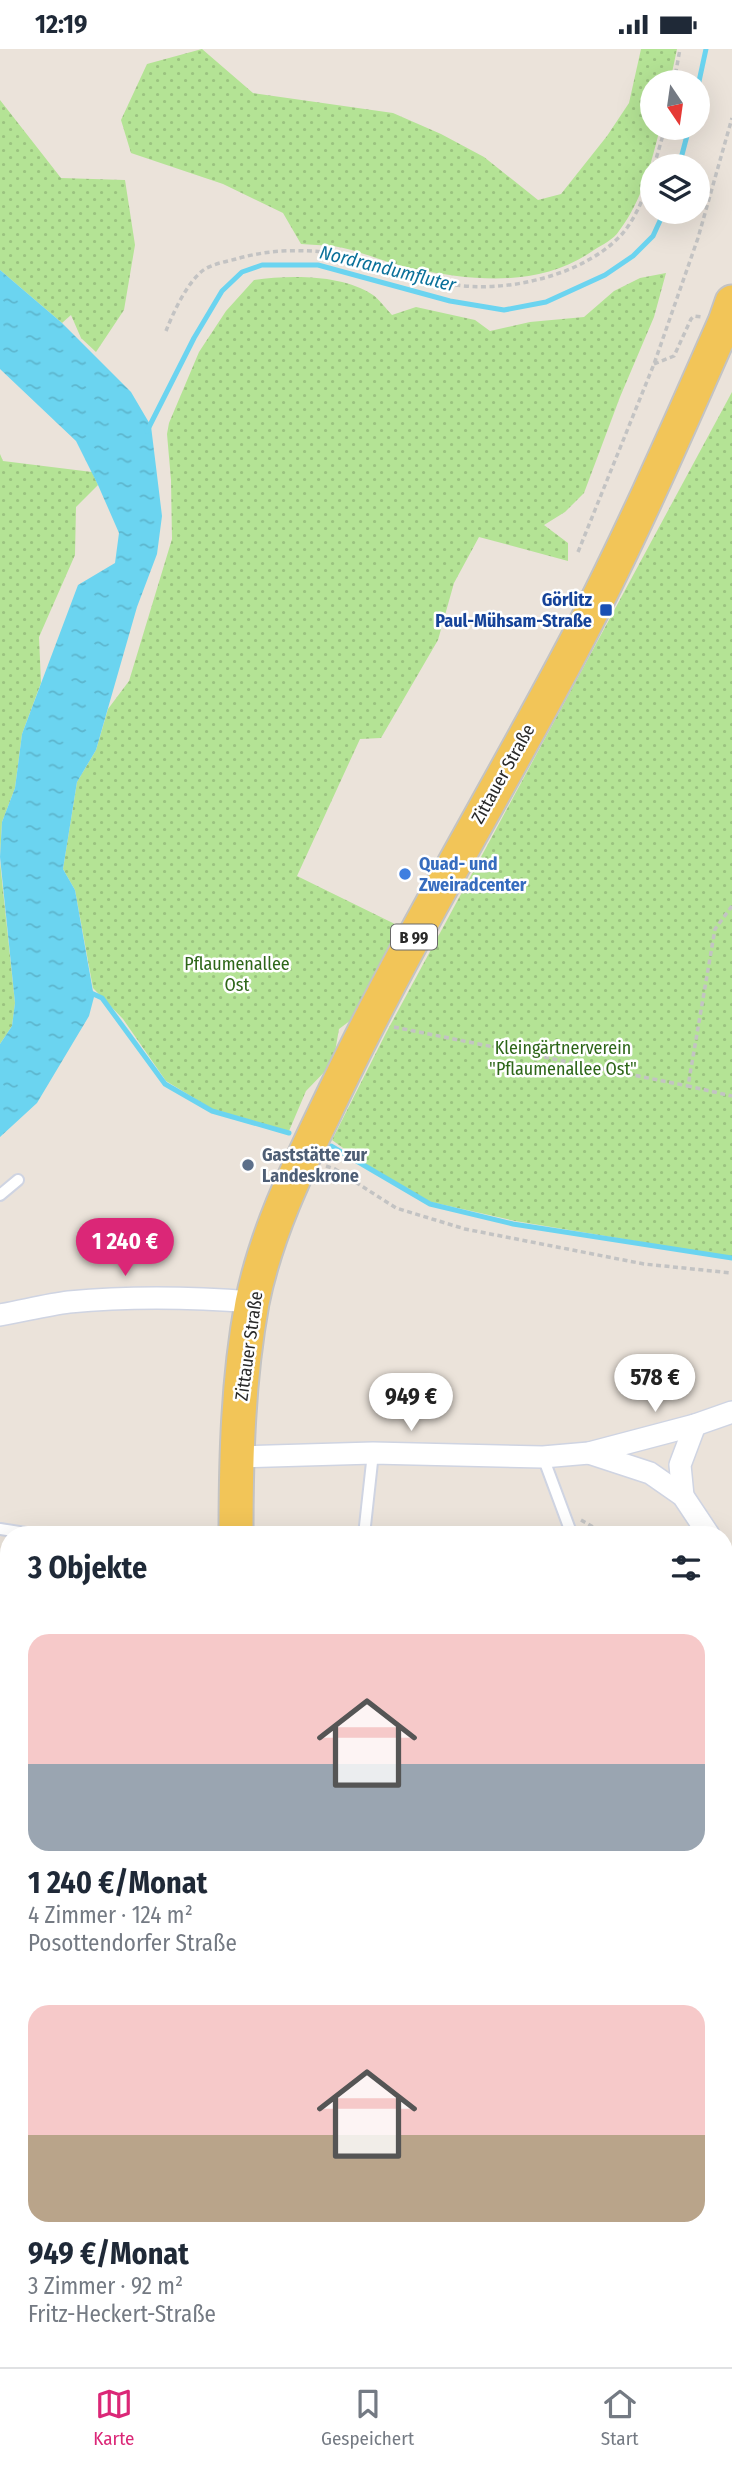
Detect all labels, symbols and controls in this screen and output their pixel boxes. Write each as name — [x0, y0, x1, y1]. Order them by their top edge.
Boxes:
text: 12:19 — [35, 9, 88, 40]
north arrow — [640, 70, 710, 140]
map controls — [640, 70, 710, 224]
button: layers — [640, 154, 710, 224]
water label: Nordrandumfluter — [317, 240, 460, 297]
place label: Görlitz Paul-Mühsam-Straße — [435, 589, 592, 632]
marker: Görlitz Paul-Mühsam-Straße — [598, 602, 614, 618]
street label: Zittauer Straße — [467, 720, 539, 828]
place label: Quad- und Zweiradcenter — [419, 853, 527, 896]
marker: Quad- und Zweiradcenter — [397, 866, 413, 882]
road number: B 99 — [391, 925, 437, 949]
park label: Pflaumenallee Ost — [184, 953, 290, 996]
park label: Kleingärtnerverein "Pflaumenallee Ost" — [489, 1037, 637, 1080]
place label: Gaststätte zur Landeskrone — [262, 1144, 368, 1187]
marker: Gaststätte zur Landeskrone — [240, 1157, 256, 1173]
pin: 1 240 € — [60, 1219, 190, 1278]
text: 1 240 € — [92, 1227, 158, 1255]
street label: Zittauer Straße — [230, 1290, 268, 1402]
pin: 578 € — [606, 1355, 704, 1414]
text: 578 € — [630, 1363, 680, 1391]
pin: 949 € — [362, 1373, 460, 1433]
text: 949 € — [385, 1382, 437, 1410]
icon: filters — [667, 1549, 705, 1587]
text: 3 Objekte — [28, 1550, 147, 1586]
icon: home — [304, 1680, 430, 1806]
text: 1 240 €/Monat — [28, 1865, 207, 1901]
text: 4 Zimmer · 124 m² — [28, 1901, 193, 1929]
text: Posottendorfer Straße — [28, 1929, 237, 1957]
icon: home — [304, 2051, 430, 2177]
text: 949 €/Monat — [28, 2236, 189, 2272]
text: 3 Zimmer · 92 m² — [28, 2272, 183, 2300]
text: Fritz-Heckert-Straße — [28, 2300, 216, 2328]
tab: Karte — [93, 2385, 134, 2450]
tab: Gespeichert — [321, 2385, 414, 2450]
tab: Start — [601, 2385, 639, 2450]

